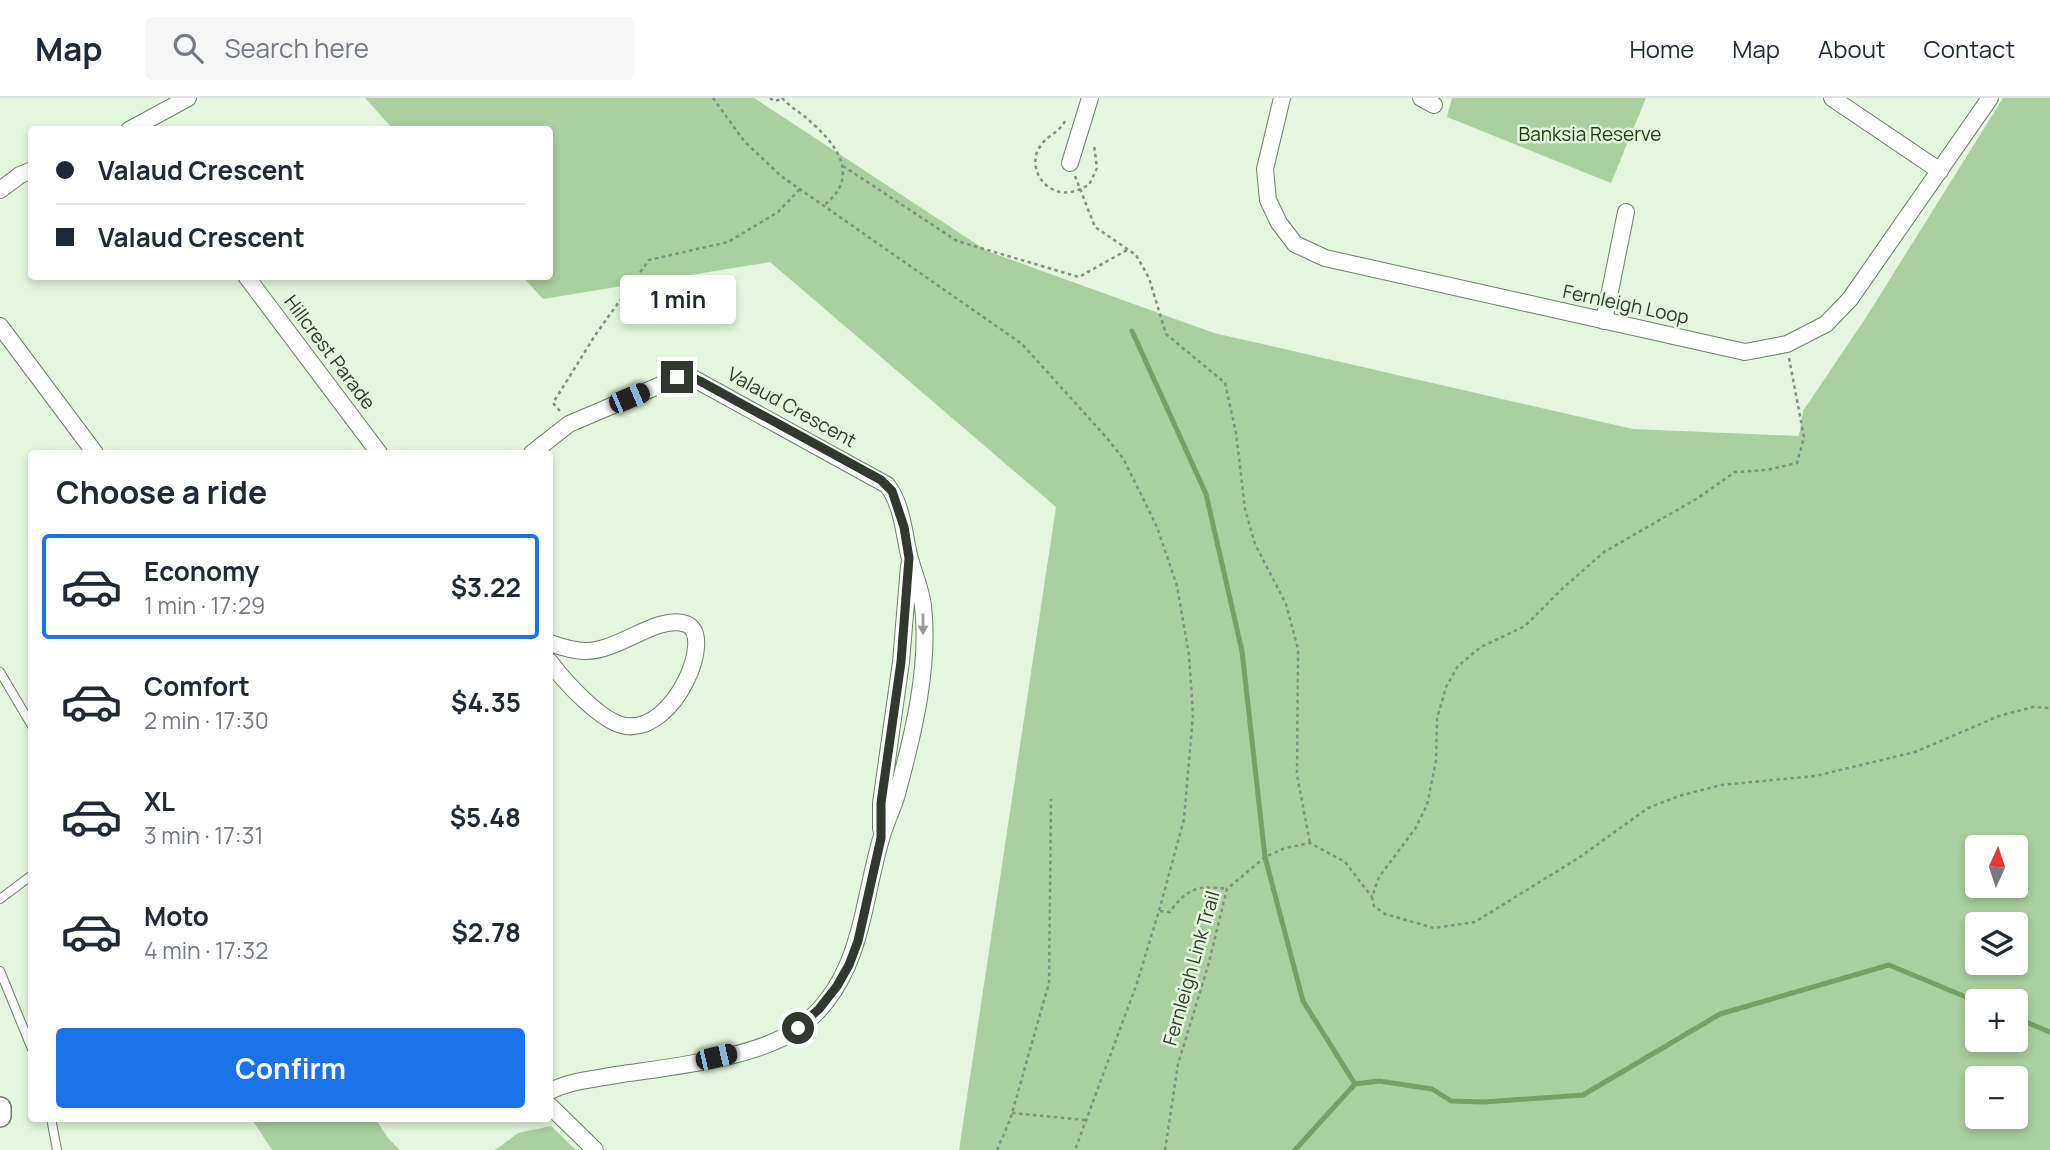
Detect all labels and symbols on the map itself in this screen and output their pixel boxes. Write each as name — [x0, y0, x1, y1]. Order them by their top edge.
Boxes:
park label: Banksia Reserve — [1519, 121, 1661, 147]
callout: 1 min — [619, 275, 735, 324]
street label: Fernleigh Loop — [1561, 278, 1691, 330]
street label: Hillcrest Parade — [278, 289, 382, 415]
route end — [661, 361, 693, 393]
street label: Valaud Crescent — [723, 361, 861, 453]
car — [606, 380, 653, 416]
one-way arrow — [917, 613, 929, 635]
north arrow — [1965, 835, 2028, 898]
street label: Fernleigh Link Trail — [1156, 888, 1226, 1048]
route start — [782, 1012, 814, 1044]
car — [694, 1042, 739, 1072]

